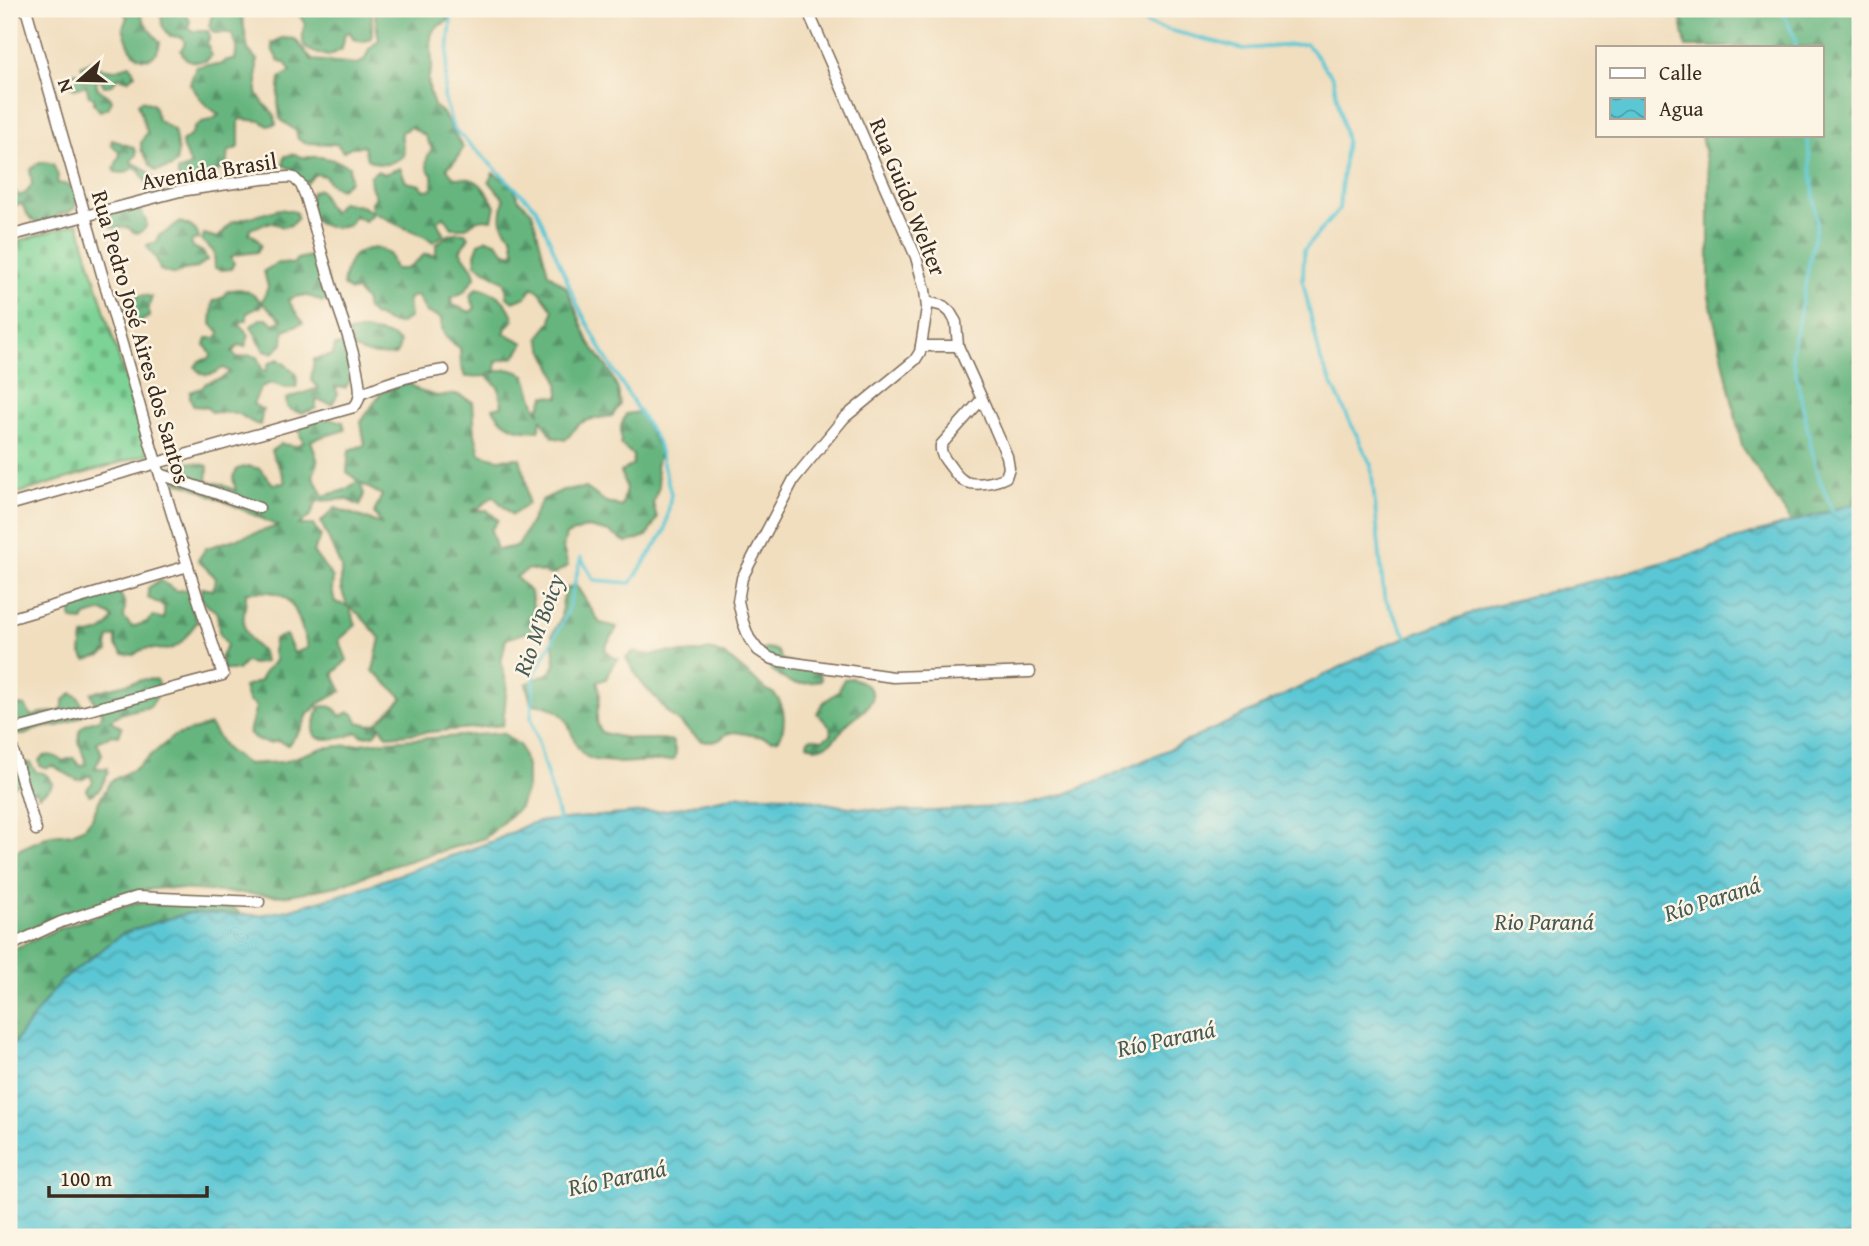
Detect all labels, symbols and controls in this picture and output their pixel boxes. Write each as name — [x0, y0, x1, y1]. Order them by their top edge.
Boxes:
north arrow — [46, 46, 116, 116]
legend — [1596, 46, 1824, 136]
text: Calle — [1659, 57, 1702, 88]
text: N — [49, 75, 79, 97]
text: Agua — [1659, 93, 1704, 124]
street label: Rua Guido Welter — [862, 113, 955, 281]
street label: Avenida Brasil — [139, 143, 279, 198]
street label: Rua Pedro José Aires dos Santos — [84, 186, 199, 487]
water label: Rio M'Boicy — [504, 569, 573, 682]
water label: Río Paraná — [1658, 867, 1765, 931]
water label: Rio Paraná — [1493, 904, 1594, 939]
water label: Río Paraná — [1113, 1011, 1218, 1066]
water label: Río Paraná — [564, 1150, 669, 1205]
scale bar — [49, 1155, 206, 1199]
text: 100 m — [60, 1163, 112, 1194]

